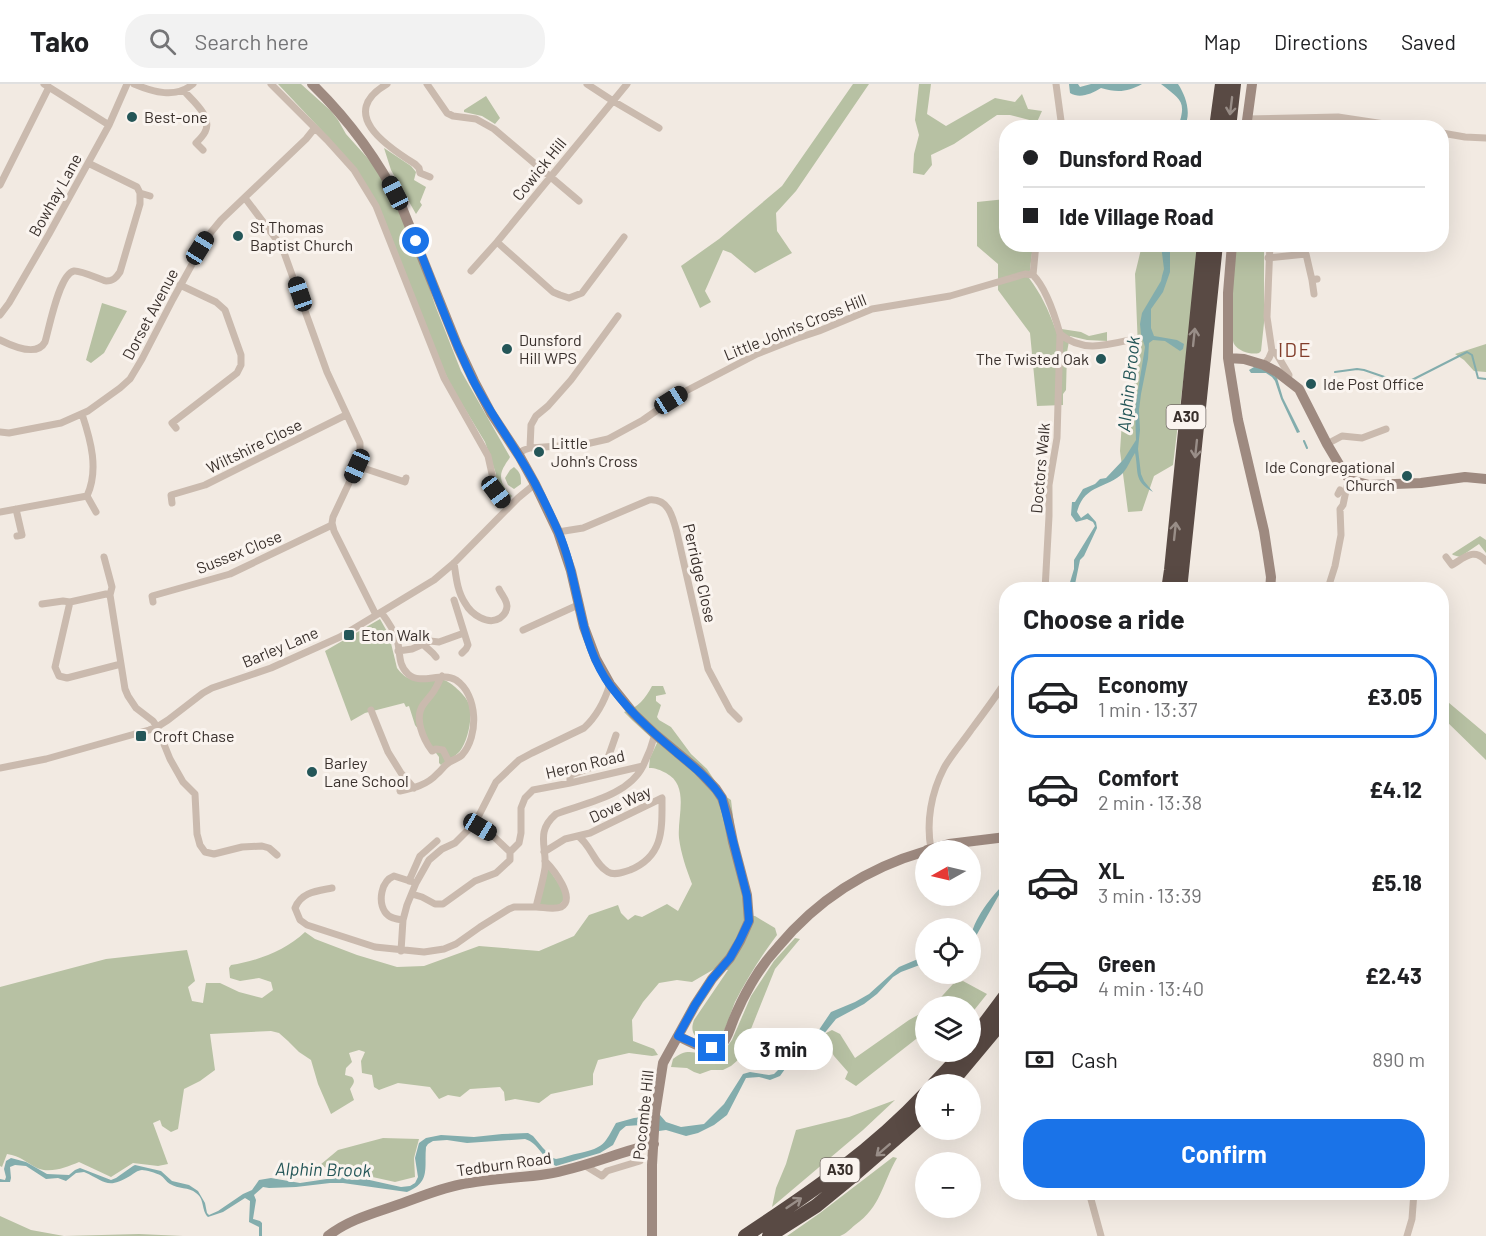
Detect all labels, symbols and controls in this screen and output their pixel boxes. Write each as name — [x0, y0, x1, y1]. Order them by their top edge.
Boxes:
search box — [125, 14, 545, 68]
text: Tako — [30, 24, 89, 58]
icon: search — [146, 25, 179, 58]
text: Search here — [194, 28, 309, 54]
text: Map — [1204, 29, 1241, 54]
text: Directions — [1274, 29, 1368, 54]
text: Saved — [1401, 29, 1456, 54]
one-way arrow — [1226, 95, 1237, 115]
place label: Best-one — [144, 107, 208, 126]
marker: Best-one — [125, 110, 139, 124]
street label: Cowick Hill — [508, 134, 570, 204]
text: Dunsford Road — [1059, 145, 1202, 171]
street label: Bowhay Lane — [24, 150, 85, 239]
car — [379, 173, 411, 213]
text: Ide Village Road — [1059, 203, 1214, 229]
place label: St Thomas Baptist Church — [250, 217, 353, 254]
route start — [402, 227, 429, 254]
car — [183, 228, 217, 268]
marker: St Thomas Baptist Church — [231, 229, 245, 243]
street label: Dorset Avenue — [118, 265, 182, 363]
car — [286, 274, 314, 314]
street label: Little John's Cross Hill — [721, 289, 869, 364]
one-way arrow — [1189, 328, 1200, 348]
place label: Dunsford Hill WPS — [519, 330, 582, 367]
water label: Alphin Brook — [1112, 335, 1144, 433]
district label: IDE — [1278, 337, 1312, 361]
marker: Dunsford Hill WPS — [500, 342, 514, 356]
place label: The Twisted Oak — [976, 349, 1089, 368]
marker: The Twisted Oak — [1094, 352, 1108, 366]
place label: Ide Post Office — [1323, 374, 1424, 393]
marker: Ide Post Office — [1304, 377, 1318, 391]
car — [651, 383, 691, 417]
road number: A30 — [1166, 405, 1206, 429]
street label: Wiltshire Close — [203, 414, 305, 477]
street label: Doctors Walk — [1026, 422, 1053, 514]
place label: Little John's Cross — [551, 433, 638, 470]
one-way arrow — [1190, 439, 1201, 458]
marker: Little John's Cross — [532, 445, 546, 459]
car — [341, 446, 373, 486]
place label: Ide Congregational Church — [1265, 457, 1395, 494]
marker: Ide Congregational Church — [1400, 469, 1414, 483]
car — [478, 472, 514, 512]
street label: Perridge Close — [680, 522, 721, 624]
one-way arrow — [1170, 522, 1181, 542]
street label: Sussex Close — [193, 526, 284, 577]
text: Choose a ride — [1023, 602, 1185, 634]
street label: Barley Lane — [239, 622, 321, 671]
place label: Eton Walk — [361, 625, 430, 644]
marker: Eton Walk — [342, 628, 356, 642]
icon: car — [1026, 669, 1080, 723]
text: Economy — [1098, 671, 1188, 697]
text: £3.05 — [1367, 683, 1422, 709]
text: 1 min · 13:37 — [1098, 697, 1197, 721]
place label: Croft Chase — [153, 726, 235, 745]
marker: Croft Chase — [134, 729, 148, 743]
street label: Heron Road — [543, 745, 626, 782]
place label: Barley Lane School — [324, 753, 409, 790]
icon: car — [1026, 762, 1080, 816]
text: Comfort — [1098, 764, 1179, 790]
marker: Barley Lane School — [305, 765, 319, 779]
text: £4.12 — [1369, 776, 1422, 802]
street label: Dove Way — [586, 781, 654, 826]
text: 2 min · 13:38 — [1098, 790, 1202, 814]
car — [460, 810, 500, 844]
north arrow — [915, 840, 981, 906]
map controls — [915, 840, 981, 1218]
icon: car — [1026, 855, 1080, 909]
text: XL — [1098, 857, 1124, 883]
text: £5.18 — [1371, 869, 1422, 895]
text: 3 min · 13:39 — [1098, 883, 1202, 907]
button: locate — [915, 918, 981, 984]
icon: car — [1026, 948, 1080, 1002]
text: Green — [1098, 950, 1156, 976]
text: £2.43 — [1365, 962, 1422, 988]
text: 4 min · 13:40 — [1098, 976, 1204, 1000]
button: layers — [915, 996, 981, 1062]
callout: 3 min — [733, 1027, 832, 1069]
route end — [698, 1034, 725, 1061]
text: 3 min — [760, 1037, 807, 1061]
icon: cash — [1023, 1043, 1056, 1076]
text: Cash — [1071, 1046, 1118, 1072]
text: 890 m — [1372, 1047, 1425, 1071]
street label: Pocombe Hill — [628, 1069, 657, 1161]
button: + — [915, 1074, 981, 1140]
button: Confirm — [1023, 1119, 1425, 1188]
one-way arrow — [875, 1143, 890, 1157]
street label: Tedburn Road — [455, 1147, 553, 1180]
button: − — [915, 1152, 981, 1218]
water label: Alphin Brook — [275, 1157, 371, 1181]
road number: A30 — [820, 1158, 860, 1182]
one-way arrow — [785, 1197, 802, 1210]

